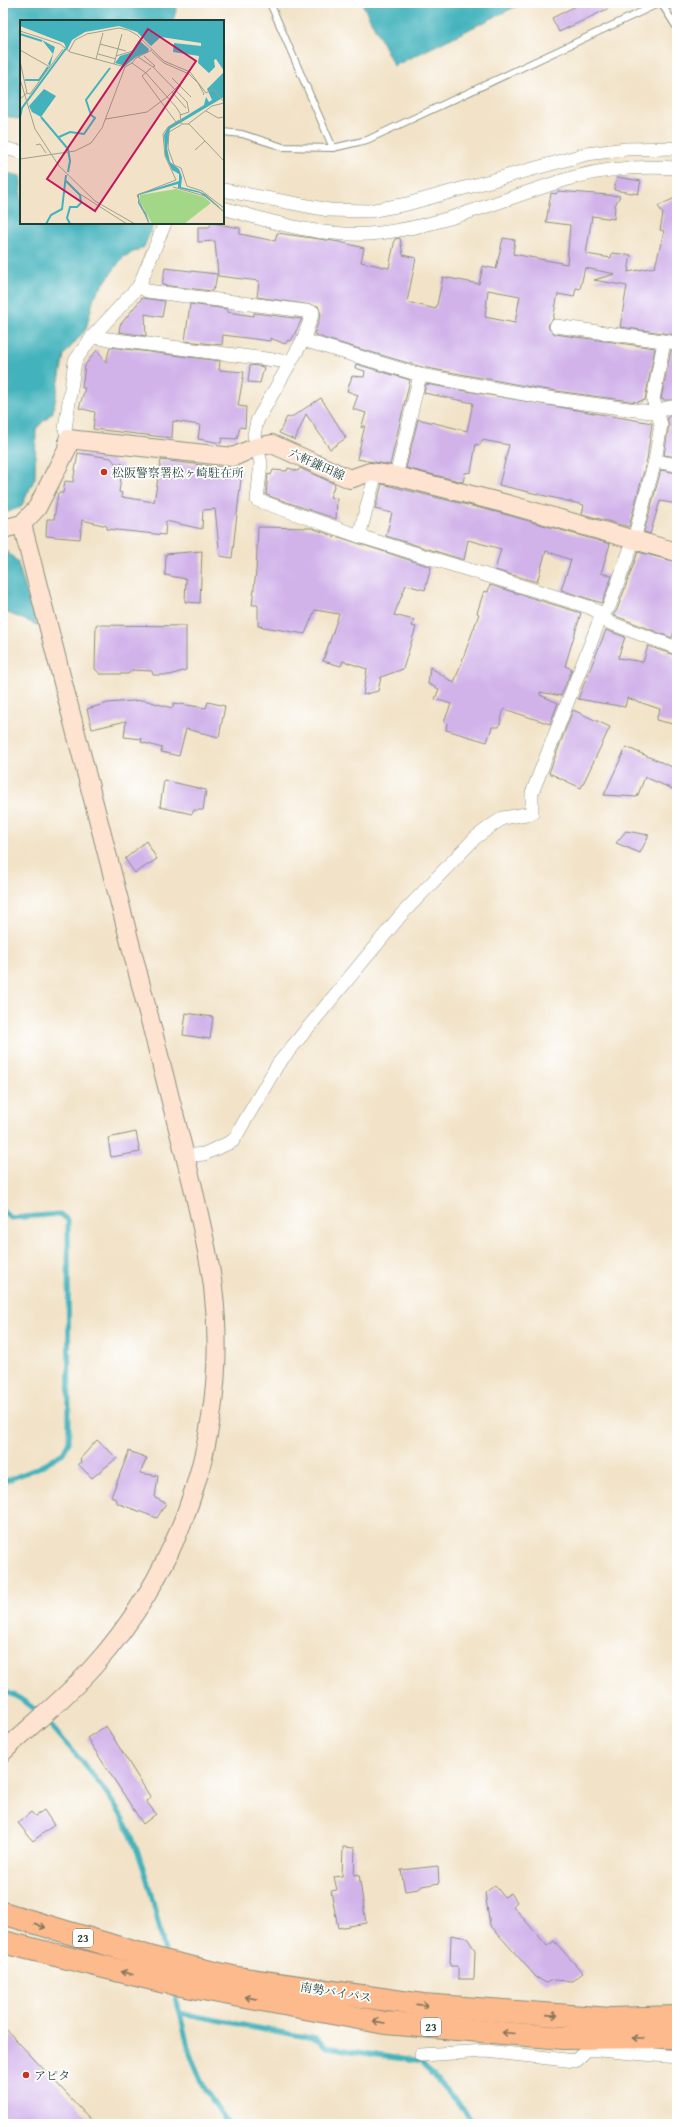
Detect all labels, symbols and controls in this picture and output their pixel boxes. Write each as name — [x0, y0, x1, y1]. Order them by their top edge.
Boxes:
inset map — [20, 20, 224, 224]
street label: 六軒鎌田線 — [286, 444, 348, 484]
place label: 松阪警察署松ヶ崎駐在所 — [112, 464, 244, 481]
marker: 松阪警察署松ヶ崎駐在所 — [99, 467, 109, 477]
one-way arrow — [33, 1923, 46, 1930]
road number: 23 — [73, 1929, 93, 1947]
one-way arrow — [121, 1969, 134, 1976]
street label: 南勢バイパス — [299, 1978, 373, 2006]
one-way arrow — [245, 1994, 258, 2002]
one-way arrow — [416, 2001, 429, 2009]
one-way arrow — [545, 2011, 558, 2018]
one-way arrow — [373, 2018, 386, 2026]
road number: 23 — [421, 2018, 441, 2036]
one-way arrow — [502, 2030, 515, 2037]
one-way arrow — [632, 2034, 645, 2042]
place label: アピタ — [34, 2067, 70, 2084]
marker: アピタ — [21, 2070, 31, 2080]

